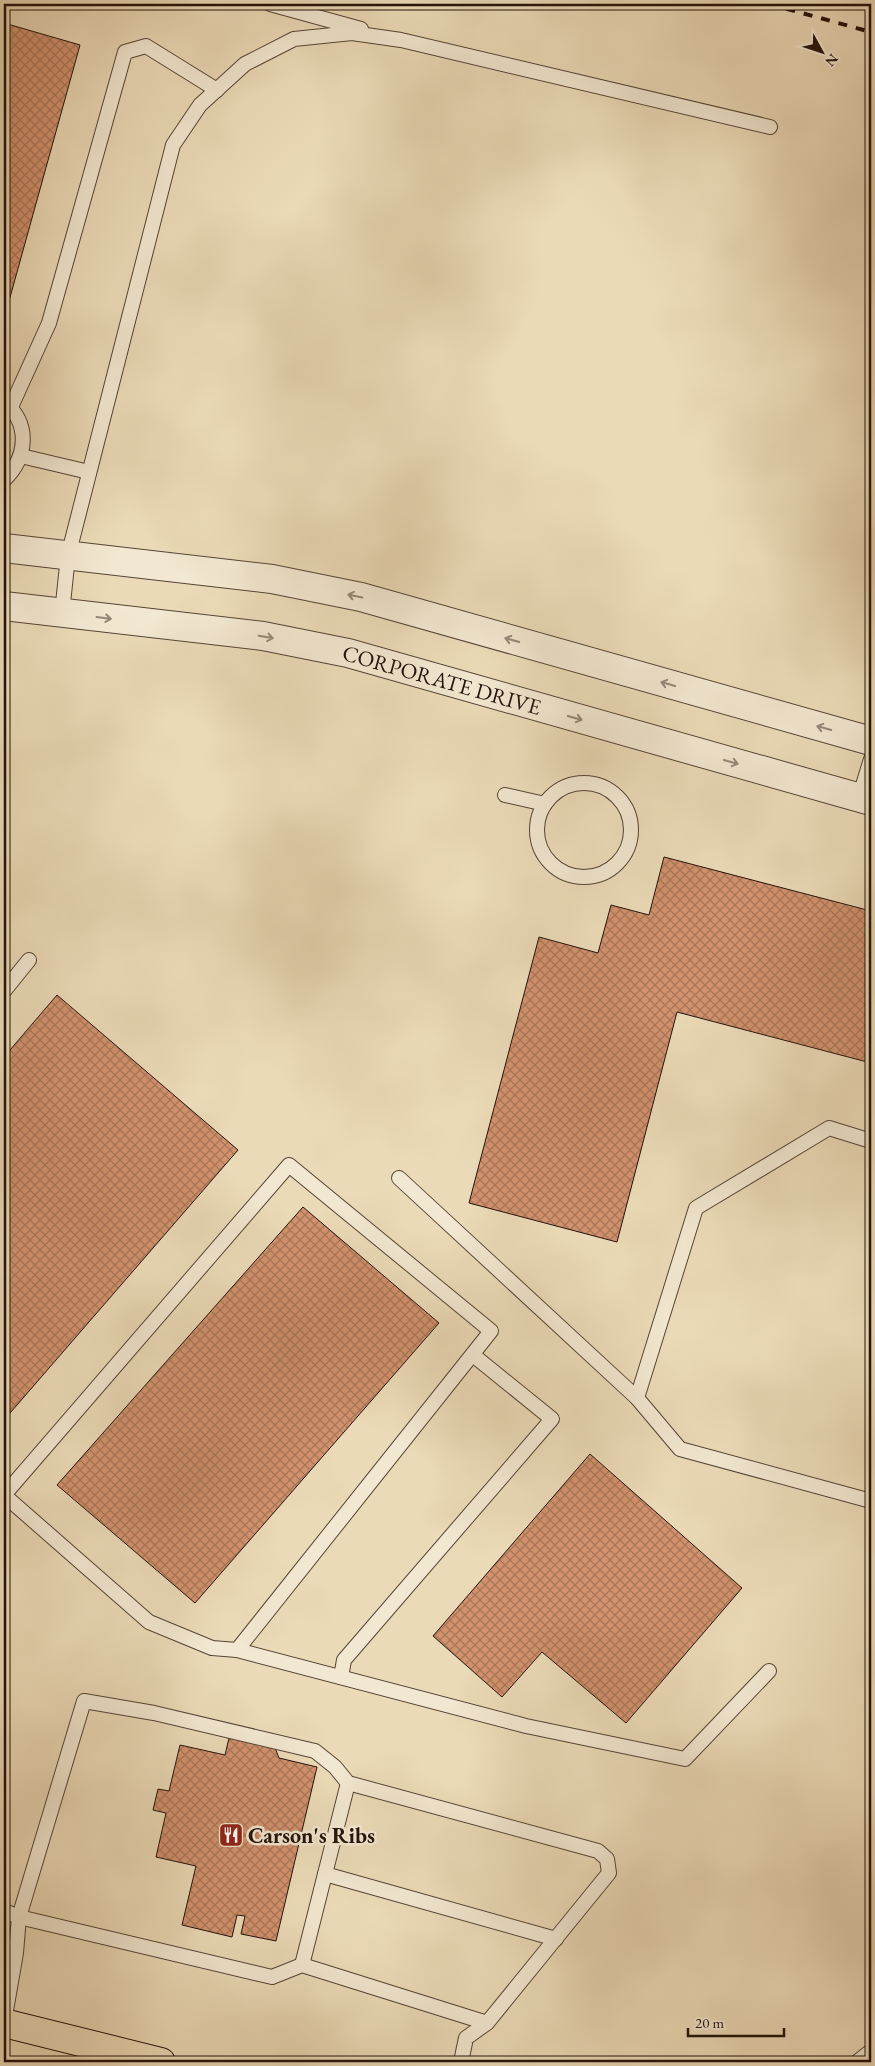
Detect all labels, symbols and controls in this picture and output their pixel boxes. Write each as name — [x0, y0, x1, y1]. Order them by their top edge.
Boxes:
north arrow — [798, 28, 848, 78]
text: N — [821, 50, 842, 71]
one-way arrow — [348, 591, 364, 600]
one-way arrow — [96, 613, 112, 623]
one-way arrow — [257, 633, 273, 643]
one-way arrow — [504, 634, 520, 644]
street label: CORPORATE DRIVE — [339, 638, 545, 721]
one-way arrow — [660, 679, 676, 688]
one-way arrow — [567, 713, 583, 723]
one-way arrow — [817, 723, 833, 733]
one-way arrow — [723, 757, 739, 767]
place label: Carson's Ribs — [248, 1821, 375, 1850]
restaurant icon: Carson's Ribs — [218, 1822, 244, 1848]
scale bar — [688, 2006, 784, 2038]
text: 20 m — [695, 2013, 724, 2032]

